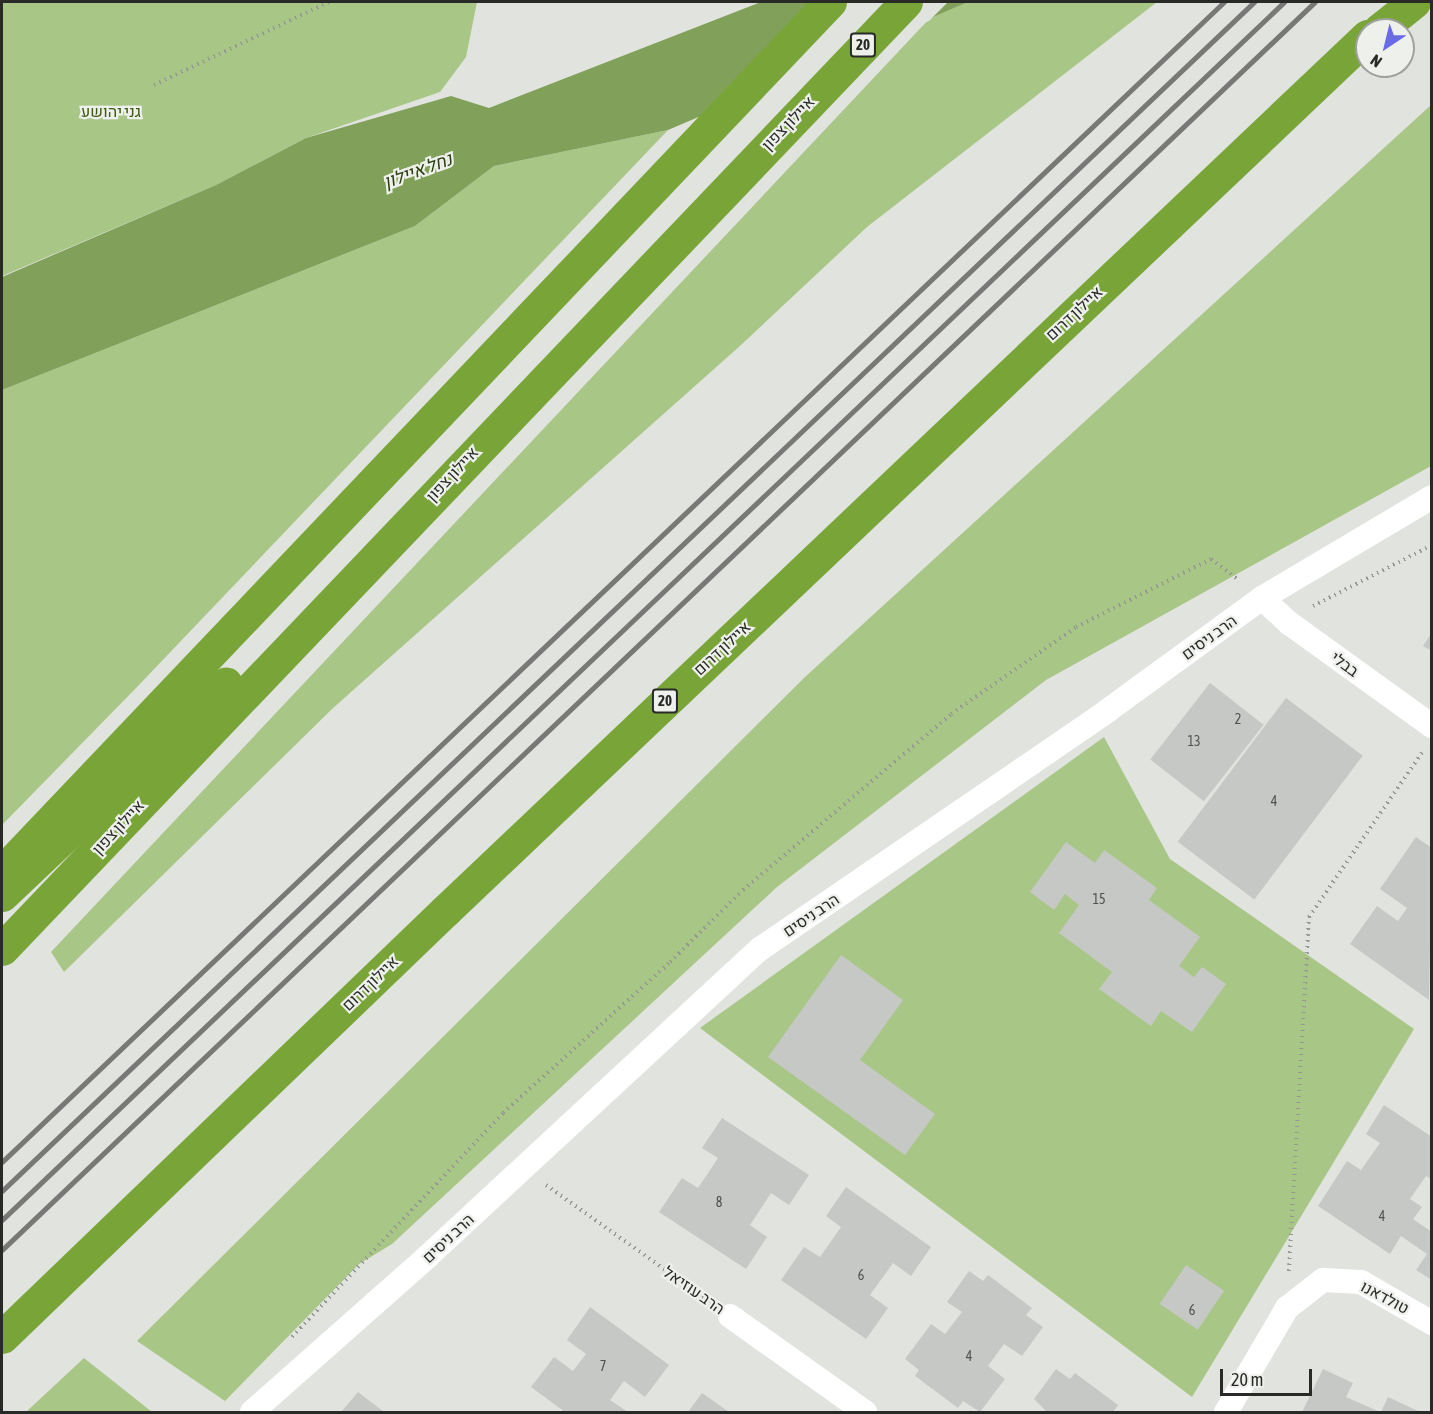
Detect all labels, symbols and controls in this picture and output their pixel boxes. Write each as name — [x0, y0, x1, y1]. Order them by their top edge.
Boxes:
north arrow — [1355, 18, 1415, 78]
road number: 20 — [850, 33, 876, 57]
text: N — [1367, 51, 1385, 71]
street label: איילון צפון — [758, 92, 818, 154]
park label: גני יהושע — [81, 101, 141, 121]
water label: נחל איילון — [381, 149, 455, 193]
street label: איילון דרום — [1042, 282, 1106, 344]
street label: איילון צפון — [422, 443, 482, 505]
street label: הרב ניסים — [1178, 611, 1240, 663]
street label: איילון דרום — [690, 617, 754, 679]
street label: בבלי — [1327, 647, 1363, 681]
road number: 20 — [652, 689, 678, 713]
house number: 2 — [1235, 711, 1241, 727]
house number: 13 — [1187, 733, 1201, 749]
house number: 4 — [1271, 793, 1277, 809]
street label: איילון צפון — [88, 796, 148, 858]
street label: הרב ניסים — [779, 889, 843, 941]
house number: 15 — [1092, 891, 1106, 907]
street label: איילון דרום — [338, 952, 402, 1014]
house number: 8 — [716, 1194, 722, 1210]
house number: 4 — [1379, 1208, 1385, 1224]
street label: הרב ניסים — [418, 1209, 478, 1267]
street label: הרב עוזיאל — [659, 1262, 729, 1318]
house number: 6 — [858, 1267, 864, 1283]
street label: טולדאנו — [1358, 1276, 1412, 1318]
house number: 6 — [1189, 1302, 1195, 1318]
house number: 4 — [966, 1348, 972, 1364]
scale bar — [1223, 1357, 1314, 1395]
house number: 7 — [600, 1358, 606, 1374]
text: 20 m — [1231, 1369, 1263, 1390]

